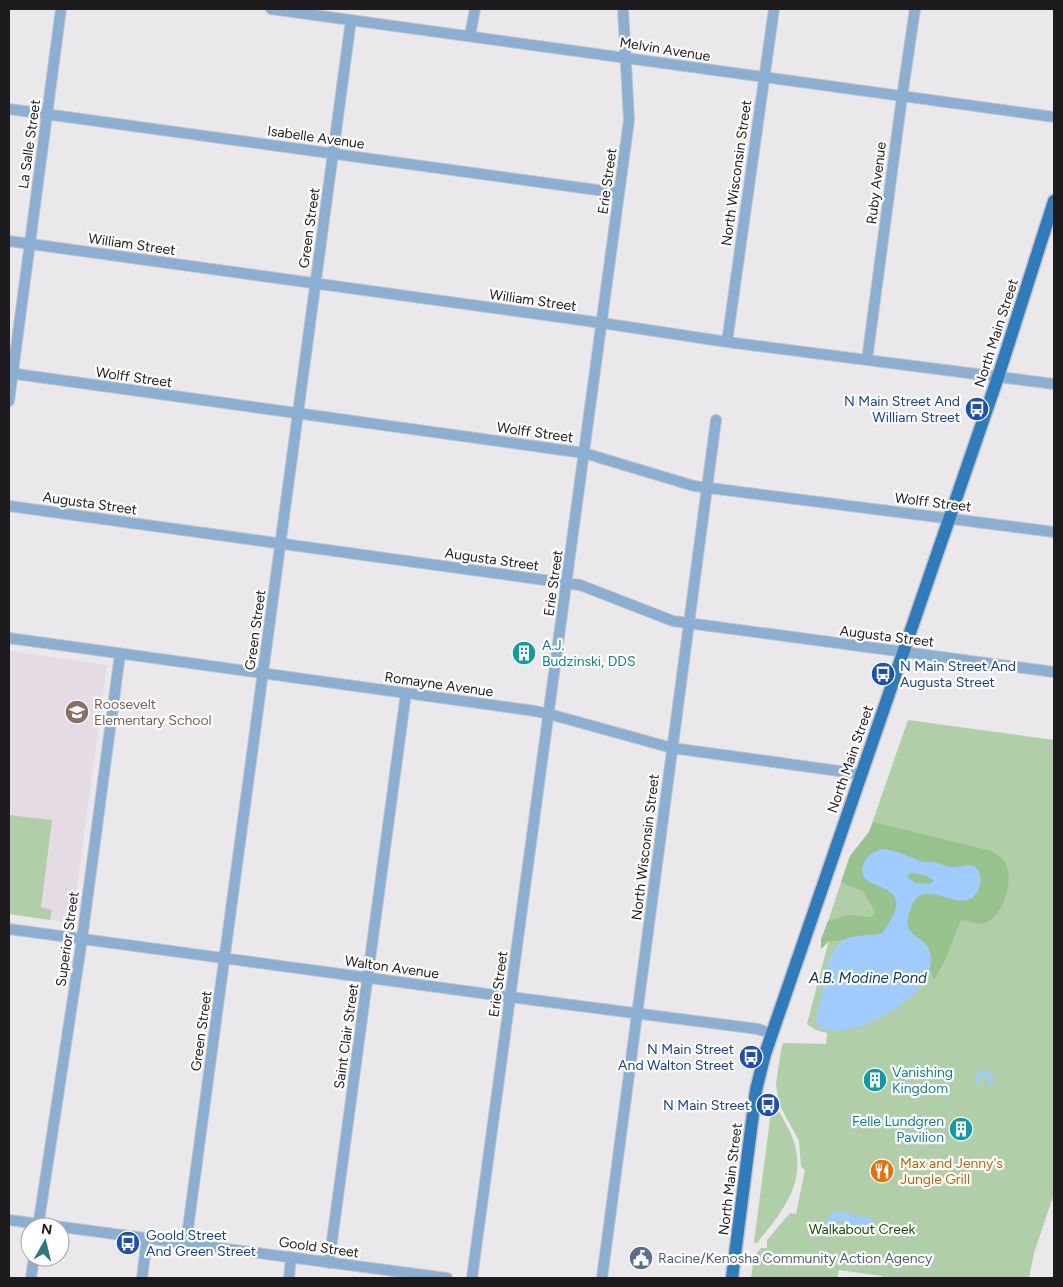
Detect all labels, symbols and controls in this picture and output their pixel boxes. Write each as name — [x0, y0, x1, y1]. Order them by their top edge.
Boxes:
street label: Melvin Avenue — [618, 34, 712, 65]
street label: La Salle Street — [15, 98, 44, 190]
street label: North Wisconsin Street — [718, 99, 755, 247]
street label: Isabelle Avenue — [266, 122, 366, 153]
street label: Ruby Avenue — [863, 141, 890, 225]
street label: Erie Street — [594, 147, 621, 215]
street label: Green Street — [295, 187, 324, 269]
street label: William Street — [87, 230, 177, 259]
street label: North Main Street — [971, 277, 1022, 389]
street label: William Street — [488, 286, 578, 315]
street label: Wolff Street — [95, 364, 173, 391]
place label: N Main Street And William Street — [844, 393, 960, 426]
bus stop icon: N Main Street And William Street — [964, 396, 990, 422]
street label: Wolff Street — [496, 419, 574, 446]
street label: Augusta Street — [42, 488, 138, 519]
street label: Wolff Street — [894, 489, 972, 516]
street label: Augusta Street — [444, 544, 540, 575]
street label: Erie Street — [540, 549, 567, 617]
street label: Green Street — [241, 589, 270, 671]
street label: Augusta Street — [839, 622, 935, 651]
place label: A.J. Budzinski, DDS — [542, 637, 636, 670]
building icon: A.J. Budzinski, DDS — [511, 640, 537, 666]
place label: N Main Street And Augusta Street — [900, 658, 1016, 691]
bus stop icon: N Main Street And Augusta Street — [870, 661, 896, 687]
street label: Romayne Avenue — [384, 668, 495, 701]
place label: Roosevelt Elementary School — [94, 696, 212, 729]
school or university icon: Roosevelt Elementary School — [64, 699, 90, 725]
street label: North Main Street — [824, 703, 877, 815]
street label: North Wisconsin Street — [628, 773, 663, 921]
street label: Superior Street — [52, 890, 83, 988]
street label: Erie Street — [485, 950, 512, 1018]
street label: Walton Avenue — [344, 952, 441, 983]
water label: A.B. Modine Pond — [808, 969, 927, 987]
street label: Saint Clair Street — [331, 982, 362, 1090]
street label: Green Street — [187, 990, 216, 1072]
place label: N Main Street And Walton Street — [618, 1041, 734, 1074]
bus stop icon: N Main Street And Walton Street — [738, 1044, 764, 1070]
place label: Vanishing Kingdom — [892, 1064, 953, 1097]
building icon: Vanishing Kingdom — [862, 1067, 888, 1093]
bus stop icon: N Main Street — [755, 1092, 781, 1118]
place label: N Main Street — [663, 1097, 750, 1114]
place label: Felle Lundgren Pavilion — [852, 1113, 944, 1146]
building icon: Felle Lundgren Pavilion — [948, 1116, 974, 1142]
street label: North Main Street — [715, 1122, 746, 1236]
place label: Max and Jenny's Jungle Grill — [900, 1155, 1003, 1188]
restaurant icon: Max and Jenny's Jungle Grill — [869, 1158, 895, 1184]
north arrow — [20, 1217, 70, 1267]
text: N — [40, 1220, 53, 1239]
park label: Walkabout Creek — [809, 1221, 916, 1238]
place label: Goold Street And Green Street — [146, 1227, 256, 1260]
bus stop icon: Goold Street And Green Street — [115, 1230, 141, 1256]
street label: Goold Street — [278, 1233, 360, 1262]
public building icon: Racine/Kenosha Community Action Agency — [628, 1245, 654, 1271]
place label: Racine/Kenosha Community Action Agency — [658, 1250, 933, 1267]

